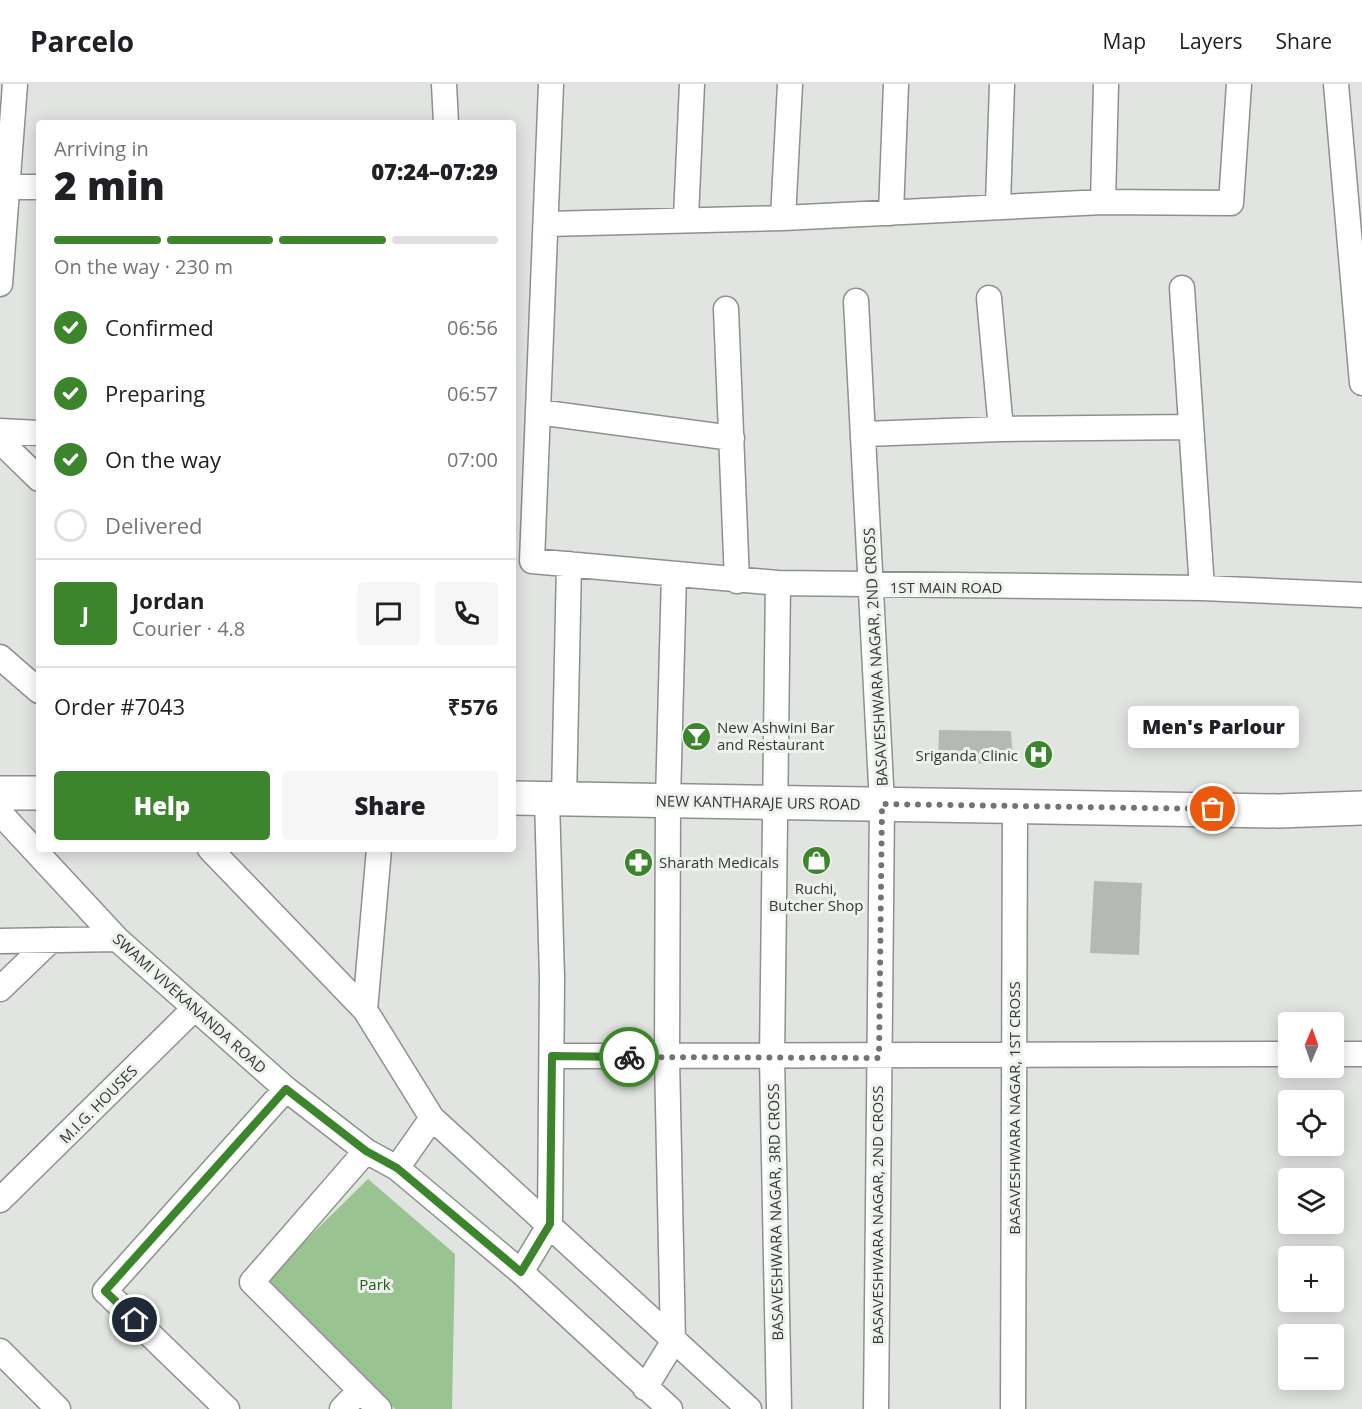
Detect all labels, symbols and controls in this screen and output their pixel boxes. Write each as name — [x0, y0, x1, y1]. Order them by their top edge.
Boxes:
text: Parcelo — [30, 22, 134, 60]
text: Map — [1103, 27, 1146, 55]
text: Layers — [1179, 27, 1243, 55]
text: Share — [1276, 27, 1332, 55]
text: Arriving in — [54, 135, 149, 162]
text: 07:24–07:29 — [371, 156, 498, 186]
text: 2 min — [54, 158, 165, 211]
text: On the way · 230 m — [54, 253, 233, 280]
icon: check — [54, 311, 87, 344]
text: Confirmed — [105, 312, 214, 342]
text: 06:56 — [447, 314, 498, 341]
icon: check — [54, 377, 87, 410]
text: Preparing — [105, 378, 205, 408]
text: 06:57 — [447, 380, 498, 407]
icon: check — [54, 443, 87, 476]
text: On the way — [105, 444, 221, 474]
text: 07:00 — [447, 446, 498, 473]
text: Delivered — [105, 510, 203, 540]
street label: BASAVESHWARA NAGAR, 2ND CROSS — [858, 527, 892, 787]
street label: 1ST MAIN ROAD — [890, 577, 1002, 597]
button: chat — [357, 582, 420, 645]
button: phone — [435, 582, 498, 645]
text: Jordan — [132, 585, 205, 615]
text: J — [82, 598, 89, 628]
text: Courier · 4.8 — [132, 615, 245, 642]
text: Order #7043 — [54, 691, 185, 721]
text: ₹576 — [448, 691, 498, 721]
callout: Men's Parlour — [1128, 707, 1298, 749]
text: Men's Parlour — [1142, 713, 1285, 740]
place label: New Ashwini Bar and Restaurant — [717, 717, 835, 754]
bar icon: New Ashwini Bar and Restaurant — [680, 720, 712, 752]
hospital icon: Sriganda Clinic — [1023, 739, 1055, 771]
place label: Sriganda Clinic — [916, 745, 1018, 765]
button: Help — [54, 771, 270, 840]
button: Share — [282, 771, 498, 840]
pin — [1187, 783, 1238, 834]
street label: NEW KANTHARAJE URS ROAD — [655, 790, 861, 814]
icon: bag — [1196, 792, 1229, 825]
shop icon: Ruchi, Butcher Shop — [800, 845, 832, 877]
pharmacy icon: Sharath Medicals — [622, 846, 654, 878]
place label: Sharath Medicals — [659, 852, 779, 872]
place label: Ruchi, Butcher Shop — [769, 878, 863, 915]
street label: SWAMI VIVEKANANDA ROAD — [109, 929, 271, 1077]
street label: BASAVESHWARA NAGAR, 1ST CROSS — [1004, 981, 1024, 1235]
north arrow — [1278, 1012, 1344, 1078]
map controls — [1278, 1012, 1344, 1390]
courier — [599, 1027, 659, 1087]
icon: bike — [613, 1041, 646, 1074]
street label: M.I.G. HOUSES — [55, 1061, 141, 1147]
street label: BASAVESHWARA NAGAR, 3RD CROSS — [763, 1083, 787, 1341]
street label: BASAVESHWARA NAGAR, 2ND CROSS — [867, 1085, 887, 1345]
button: locate — [1278, 1090, 1344, 1156]
button: layers — [1278, 1168, 1344, 1234]
button: + — [1278, 1246, 1344, 1312]
park label: Park — [359, 1274, 391, 1294]
pin — [109, 1294, 160, 1345]
icon: home — [118, 1303, 151, 1336]
button: − — [1278, 1324, 1344, 1390]

